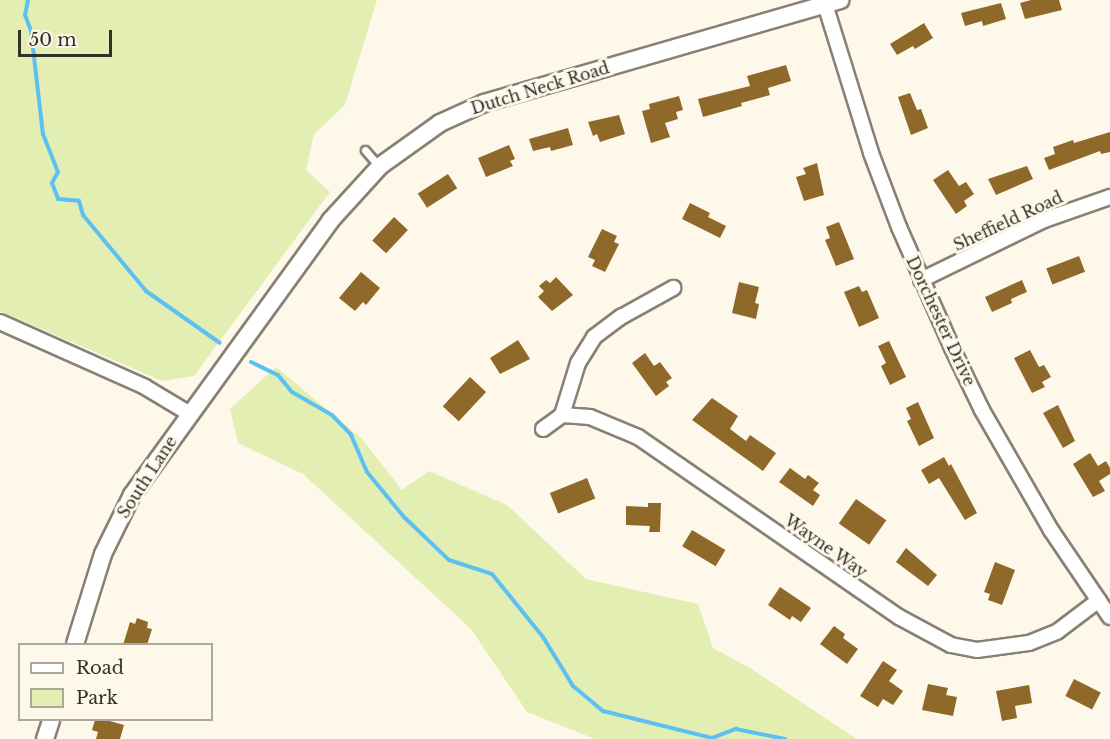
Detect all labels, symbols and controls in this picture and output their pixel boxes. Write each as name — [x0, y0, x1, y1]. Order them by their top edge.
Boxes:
scale bar — [21, 18, 116, 56]
text: 50 m — [29, 29, 77, 51]
street label: Dutch Neck Road — [468, 58, 612, 118]
street label: Sheffield Road — [950, 187, 1066, 255]
street label: Dorchester Drive — [902, 253, 980, 389]
street label: South Lane — [113, 432, 181, 522]
street label: Wayne Way — [781, 510, 871, 582]
legend — [18, 643, 213, 721]
text: Road — [76, 657, 124, 679]
text: Park — [76, 687, 118, 709]

